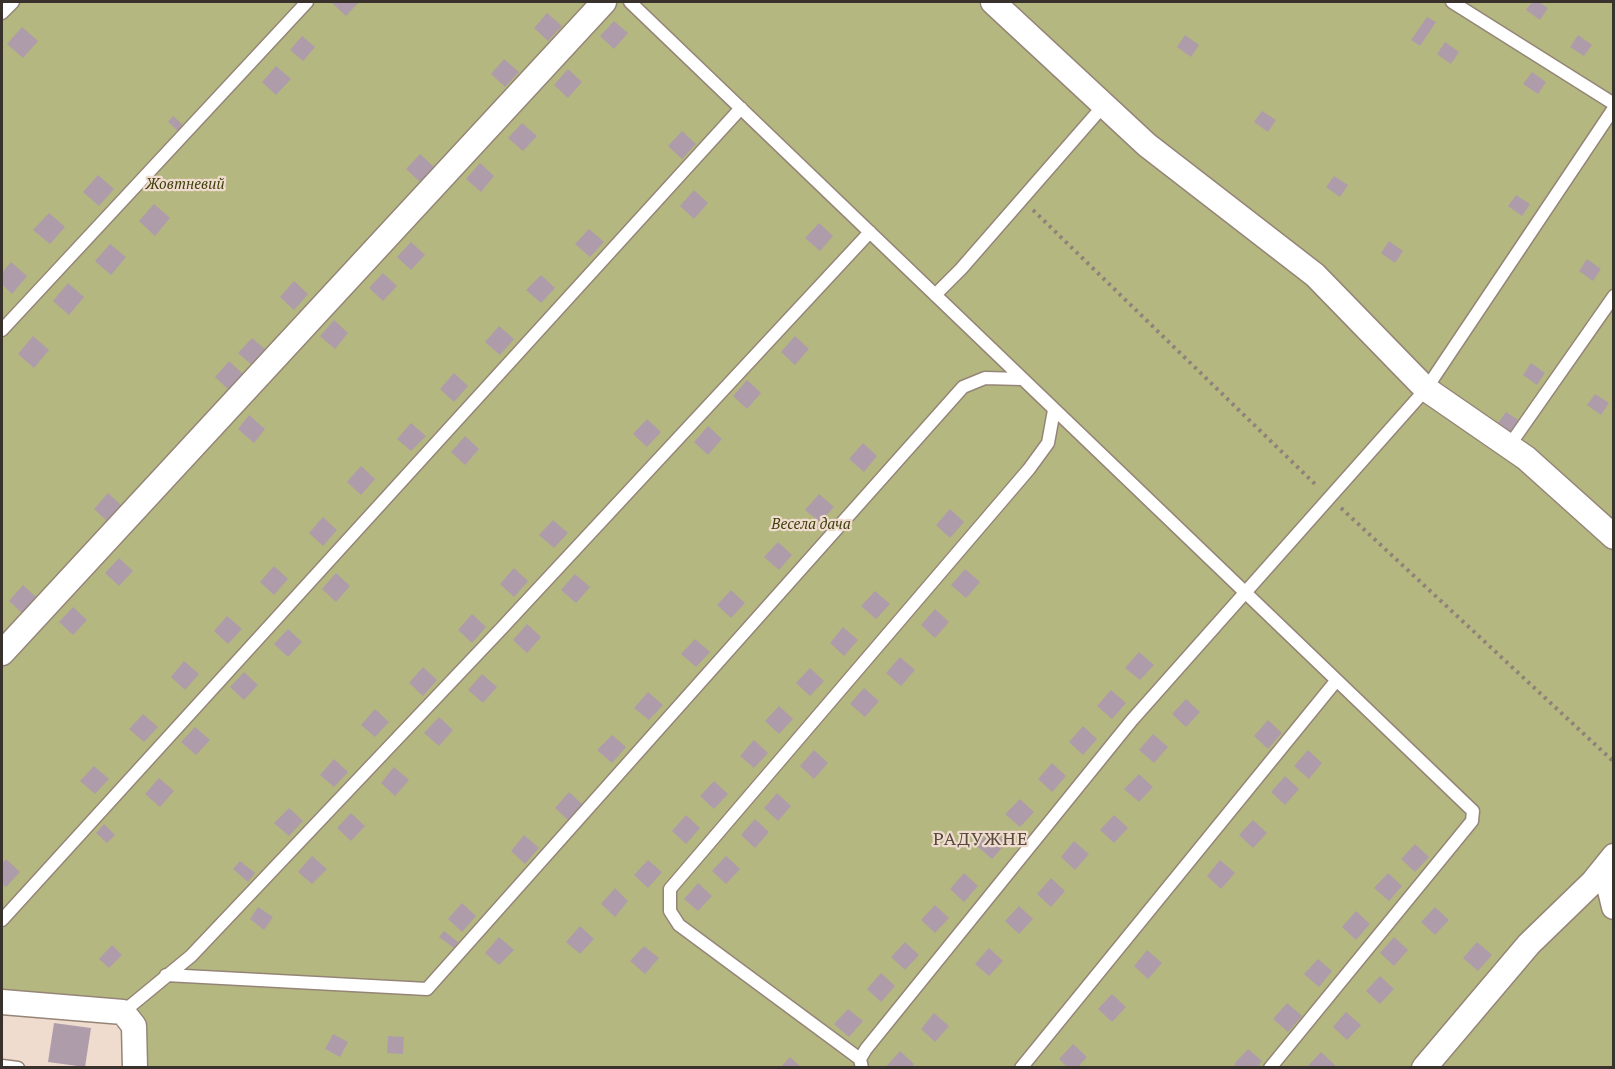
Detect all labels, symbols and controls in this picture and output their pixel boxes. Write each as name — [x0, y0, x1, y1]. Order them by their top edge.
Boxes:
park label: Жовтневий — [145, 176, 225, 194]
park label: Весела дача — [771, 516, 851, 534]
district label: РАДУЖНЕ — [933, 829, 1029, 851]

